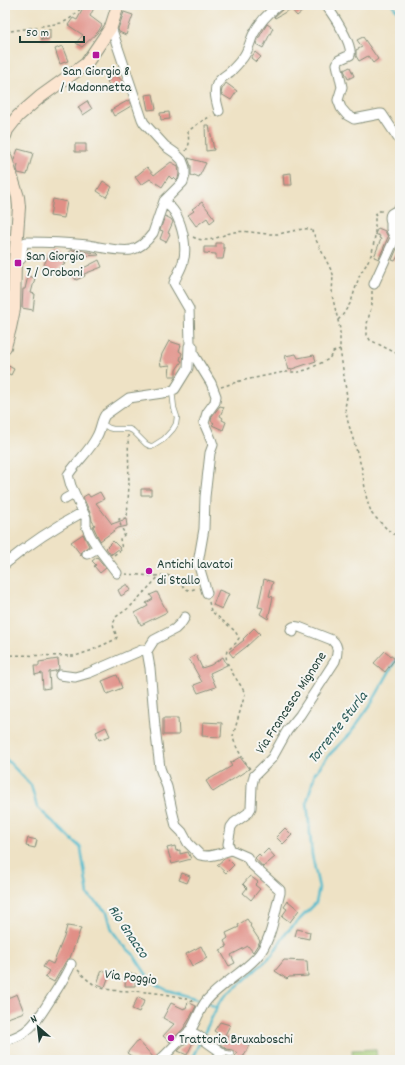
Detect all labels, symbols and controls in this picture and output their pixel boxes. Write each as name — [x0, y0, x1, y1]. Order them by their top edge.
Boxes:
scale bar — [20, 18, 84, 44]
text: 50 m — [26, 25, 49, 42]
marker: San Giorgio 8 / Madonnetta — [91, 50, 101, 60]
place label: San Giorgio 8 / Madonnetta — [61, 62, 132, 98]
place label: San Giorgio 7 / Oroboni — [26, 247, 84, 283]
marker: San Giorgio 7 / Oroboni — [13, 258, 23, 268]
place label: Antichi lavatoi di Stallo — [157, 555, 233, 591]
marker: Antichi lavatoi di Stallo — [144, 566, 154, 576]
street label: Via Francesco Mignone — [251, 648, 332, 758]
water label: Torrente Sturla — [303, 687, 374, 769]
water label: Rio Gnacco — [101, 901, 154, 964]
street label: Via Poggio — [103, 965, 158, 991]
north arrow — [18, 1007, 58, 1047]
text: N — [28, 1011, 41, 1028]
place label: Trattoria Bruxaboschi — [179, 1030, 293, 1050]
marker: Trattoria Bruxaboschi — [166, 1033, 176, 1043]

